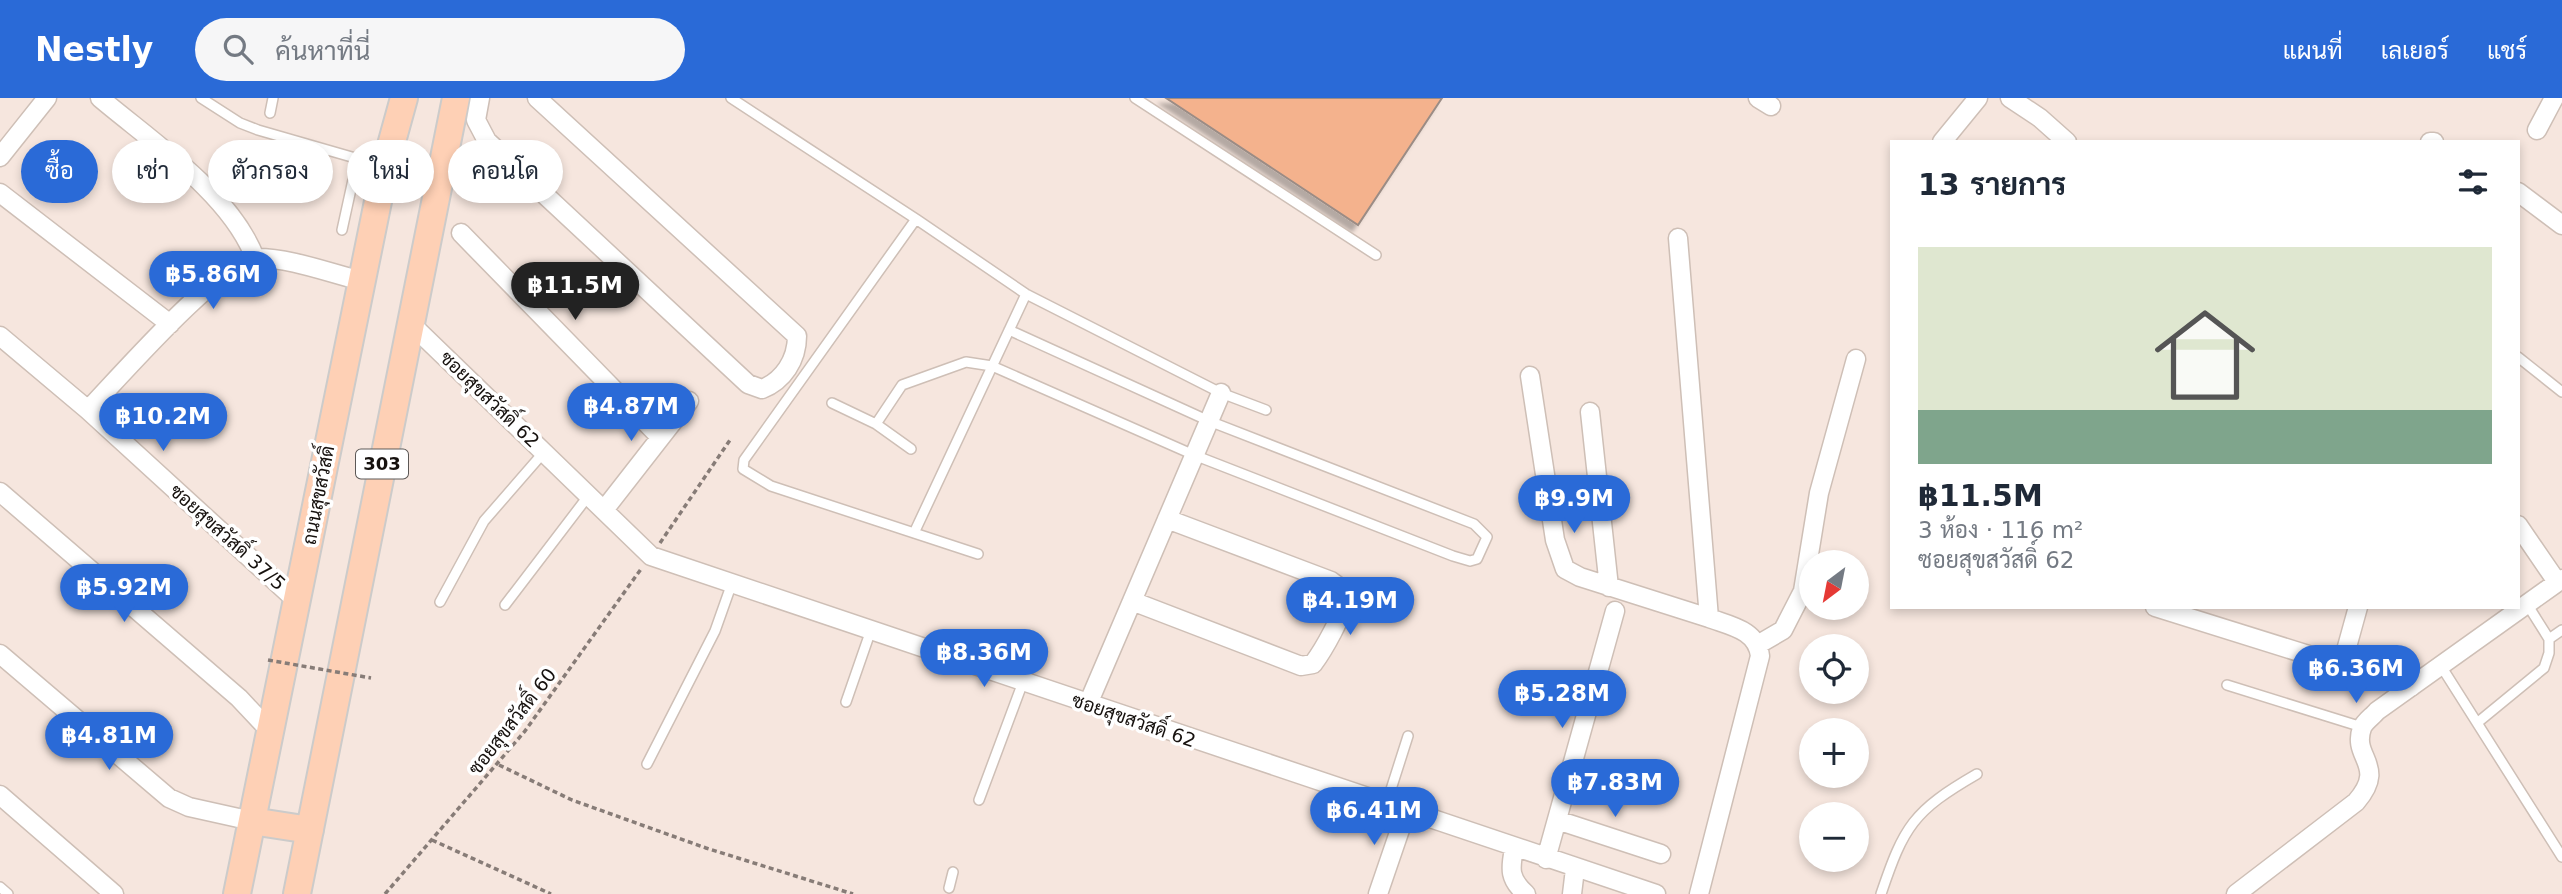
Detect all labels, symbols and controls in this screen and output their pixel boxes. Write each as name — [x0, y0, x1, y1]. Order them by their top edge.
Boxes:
search box — [195, 18, 685, 81]
text: Nestly — [35, 30, 153, 69]
icon: search — [219, 30, 257, 68]
text: ค้นหาที่นี่ — [275, 36, 370, 66]
text: แผนที่ — [2283, 37, 2343, 65]
text: เลเยอร์ — [2381, 37, 2449, 65]
text: แชร์ — [2487, 37, 2527, 65]
chip: ซื้อ — [21, 140, 98, 203]
chip: เช่า — [112, 140, 194, 203]
chip: ตัวกรอง — [208, 140, 333, 203]
chip: ใหม่ — [347, 140, 434, 203]
chip: คอนโด — [448, 140, 563, 203]
icon: filters — [2454, 163, 2492, 201]
text: 13 รายการ — [1918, 167, 2066, 202]
pin: ฿5.86M — [156, 252, 270, 311]
text: ฿5.86M — [165, 261, 261, 287]
pin: ฿11.5M — [518, 262, 632, 322]
text: ฿11.5M — [527, 272, 623, 298]
icon: home — [2142, 292, 2268, 418]
street label: ซอยสุขสวัสดิ์ 62 — [434, 341, 549, 453]
pin: ฿4.87M — [574, 384, 688, 443]
text: ฿4.87M — [583, 393, 679, 419]
pin: ฿10.2M — [106, 394, 220, 453]
text: ฿10.2M — [115, 403, 211, 429]
street label: ถนนสุขสวัสดิ์ — [291, 442, 340, 547]
road number: 303 — [356, 450, 408, 478]
street label: ซอยสุขสวัสดิ์ 37/5 — [164, 474, 295, 596]
pin: ฿9.9M — [1525, 476, 1623, 535]
text: ฿11.5M — [1918, 478, 2043, 513]
text: ฿9.9M — [1534, 485, 1614, 511]
text: 3 ห้อง · 116 m² — [1918, 517, 2083, 543]
text: ซอยสุขสวัสดิ์ 62 — [1918, 547, 2074, 573]
north arrow — [1799, 550, 1869, 620]
map controls — [1799, 550, 1869, 872]
pin: ฿5.92M — [67, 564, 181, 624]
text: ฿5.92M — [76, 574, 172, 600]
pin: ฿4.19M — [1293, 578, 1407, 637]
text: ฿4.19M — [1302, 587, 1398, 613]
pin: ฿8.36M — [927, 630, 1041, 689]
button: locate — [1799, 634, 1869, 704]
text: ฿8.36M — [936, 639, 1032, 665]
pin: ฿6.36M — [2299, 646, 2413, 705]
text: ฿6.36M — [2308, 655, 2404, 681]
street label: ซอยสุขสวัสดิ์ 60 — [458, 659, 562, 780]
pin: ฿5.28M — [1505, 670, 1619, 730]
text: ฿5.28M — [1514, 680, 1610, 706]
street label: ซอยสุขสวัสดิ์ 62 — [1069, 682, 1201, 753]
pin: ฿4.81M — [52, 712, 166, 772]
button: + — [1799, 718, 1869, 788]
text: ฿4.81M — [61, 722, 157, 748]
pin: ฿7.83M — [1558, 760, 1672, 819]
text: ฿7.83M — [1567, 769, 1663, 795]
pin: ฿6.41M — [1317, 788, 1431, 847]
text: ฿6.41M — [1326, 797, 1422, 823]
button: − — [1799, 802, 1869, 872]

